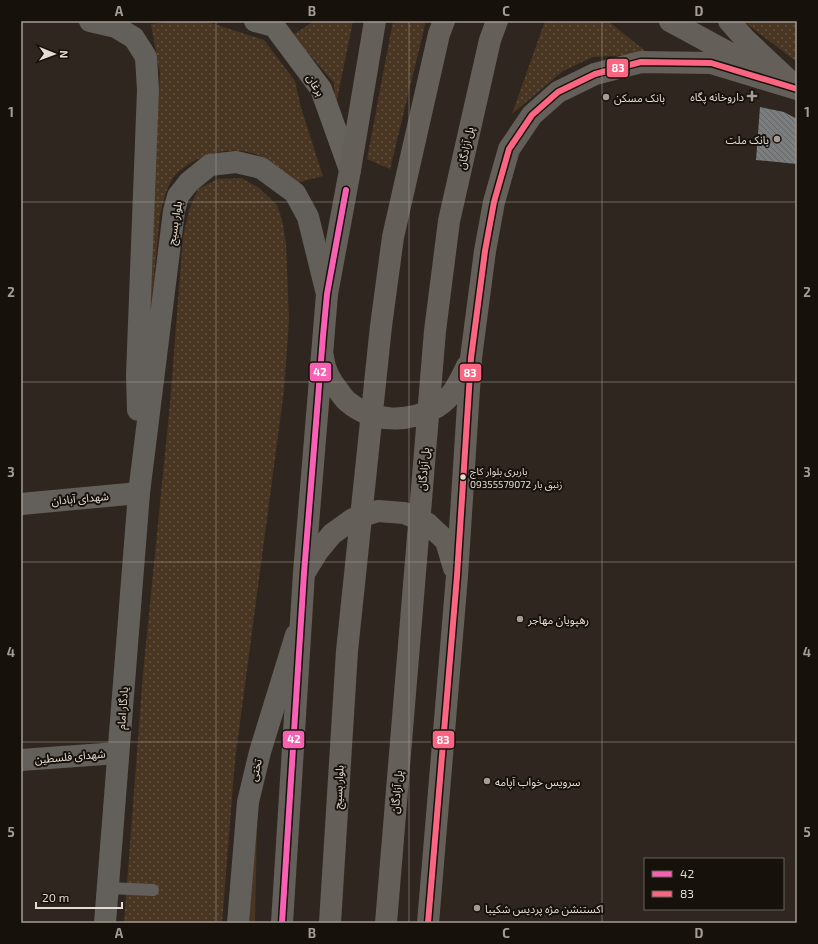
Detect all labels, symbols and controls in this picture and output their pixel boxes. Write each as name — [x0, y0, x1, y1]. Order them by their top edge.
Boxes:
text: A — [115, 3, 124, 19]
text: B — [308, 3, 316, 19]
text: C — [502, 3, 510, 19]
text: D — [695, 3, 704, 19]
north arrow — [34, 34, 74, 74]
text: N — [58, 50, 71, 58]
line badge: 83 — [606, 58, 629, 78]
text: 83 — [611, 61, 625, 74]
street label: برغان — [304, 72, 328, 99]
place label: داروخانه پگاه — [690, 90, 744, 105]
place label: بانک مسکن — [614, 91, 665, 105]
marker: داروخانه پگاه — [747, 91, 757, 101]
marker: بانک مسکن — [601, 92, 611, 102]
text: 1 — [8, 104, 14, 120]
text: 1 — [804, 104, 810, 120]
street label: پل آزادگان — [454, 125, 478, 171]
place label: بانک ملت — [726, 133, 769, 147]
marker: بانک ملت — [772, 134, 782, 144]
street label: بلوار بسیج — [164, 200, 186, 246]
text: 2 — [7, 284, 15, 300]
text: 2 — [803, 284, 811, 300]
line badge: 42 — [309, 362, 332, 382]
line badge: 83 — [459, 363, 482, 382]
text: 42 — [313, 365, 327, 378]
text: 83 — [463, 366, 477, 379]
street label: پل آزادگان — [415, 447, 433, 491]
text: 3 — [7, 464, 15, 480]
text: 3 — [803, 464, 811, 480]
place label: باربری بلوار کاج زنبق بار 09355579072 — [470, 465, 563, 491]
marker: باربری بلوار کاج زنبق بار 09355579072 — [458, 472, 468, 482]
street label: شهدای آبادان — [51, 489, 110, 508]
place label: رهپویان مهاجر — [527, 613, 589, 628]
marker: رهپویان مهاجر — [515, 614, 525, 624]
text: 4 — [7, 644, 15, 660]
text: 4 — [803, 644, 811, 660]
street label: یادگار امام — [114, 686, 132, 730]
line badge: 42 — [282, 730, 305, 749]
line badge: 83 — [432, 730, 455, 749]
text: 42 — [287, 732, 301, 745]
text: 83 — [436, 733, 450, 746]
street label: شهدای فلسطین — [34, 746, 106, 767]
street label: تختی — [246, 758, 265, 783]
street label: بلوار بسیج — [330, 765, 348, 809]
street label: پل آزادگان — [388, 770, 406, 814]
place label: سرویس خواب آپامه — [495, 775, 581, 790]
marker: سرویس خواب آپامه — [482, 776, 492, 786]
text: 5 — [7, 824, 15, 840]
text: 5 — [803, 824, 811, 840]
legend — [644, 858, 784, 910]
text: 42 — [680, 866, 694, 880]
scale bar — [36, 884, 122, 910]
text: 83 — [680, 886, 694, 900]
text: 20 m — [42, 890, 69, 904]
place label: اکستنشن مژه پردیس شکیبا — [485, 902, 603, 917]
marker: اکستنشن مژه پردیس شکیبا — [472, 903, 482, 913]
text: A — [115, 925, 124, 941]
text: B — [308, 925, 316, 941]
text: C — [502, 925, 510, 941]
text: D — [695, 925, 704, 941]

